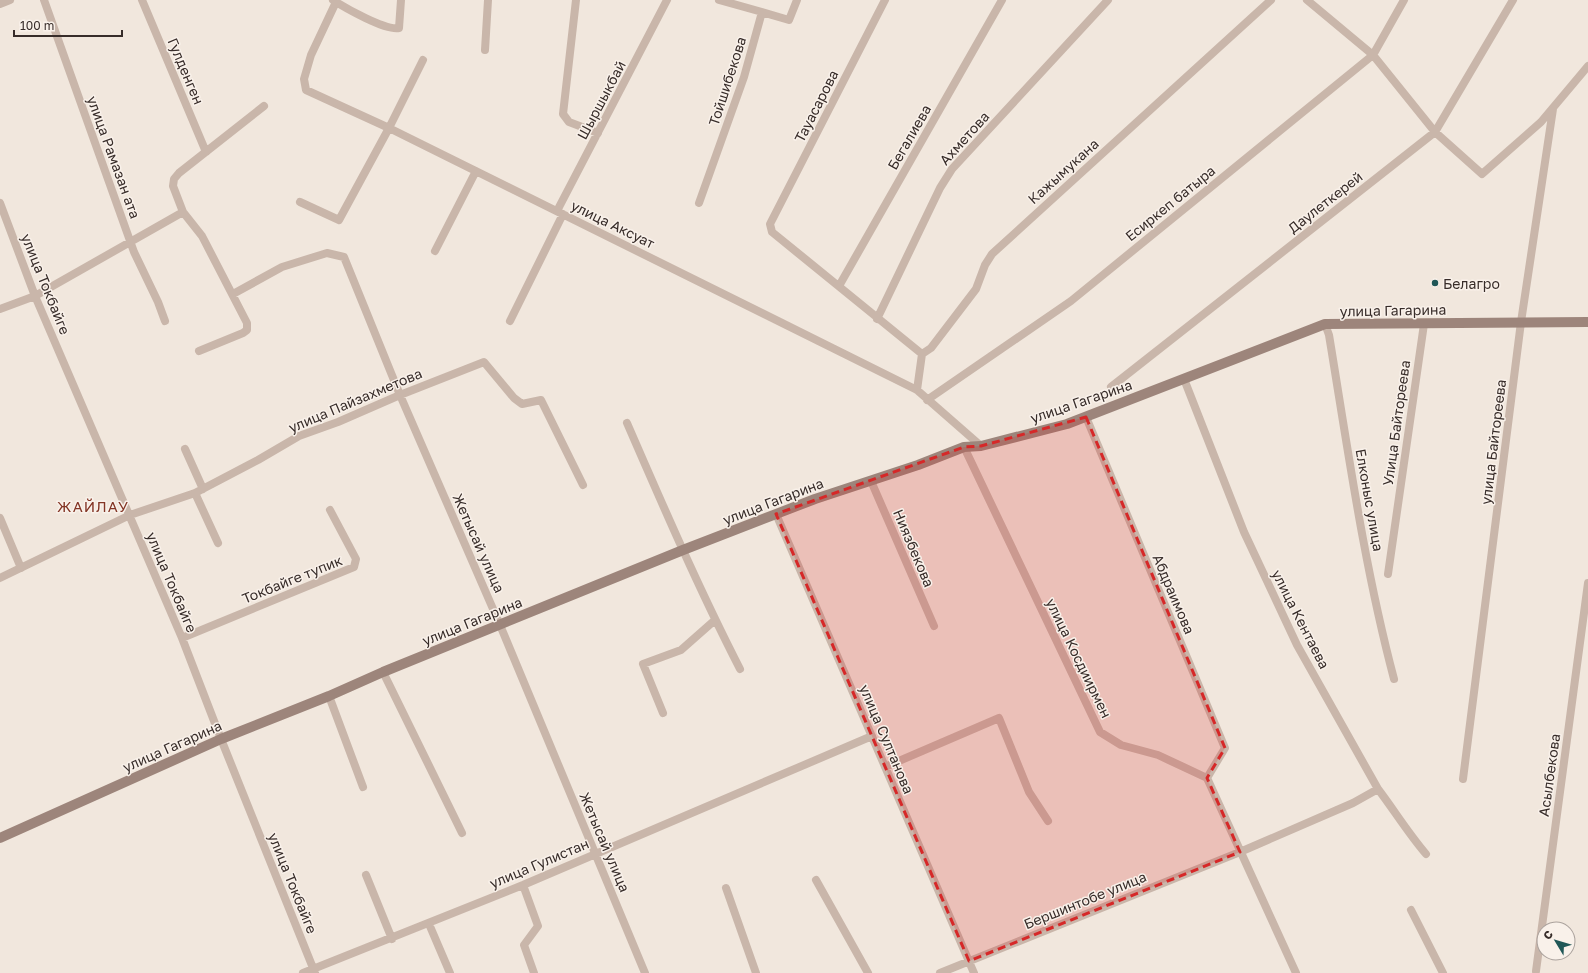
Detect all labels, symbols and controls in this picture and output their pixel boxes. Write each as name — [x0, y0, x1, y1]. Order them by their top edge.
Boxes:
scale bar — [14, 12, 122, 38]
text: 100 m — [20, 18, 54, 33]
street label: Тойшибекова — [705, 34, 749, 128]
street label: Гулденген — [164, 35, 208, 107]
street label: Шыршыкбай — [573, 58, 629, 142]
street label: Тауасарова — [791, 67, 841, 145]
street label: улица Рамазан ата — [84, 93, 144, 221]
street label: Бегалиева — [884, 101, 934, 173]
street label: Ахметова — [935, 108, 993, 168]
street label: Кажымукана — [1024, 135, 1102, 207]
street label: Есиркеп батыра — [1122, 162, 1218, 244]
street label: Даулеткерей — [1284, 168, 1366, 236]
street label: улица Аксуат — [568, 196, 658, 252]
street label: улица Токбайге — [18, 231, 74, 337]
place label: Белагро — [1443, 275, 1500, 292]
marker: Белагро — [1430, 278, 1440, 288]
street label: улица Гагарина — [1340, 301, 1446, 319]
street label: Улица Байтореева — [1379, 359, 1413, 487]
street label: улица Пайзахметова — [286, 364, 424, 436]
street label: улица Гагарина — [1028, 376, 1134, 426]
street label: улица Байтореева — [1477, 378, 1509, 506]
street label: Елконыс улица — [1353, 447, 1387, 553]
street label: улица Гагарина — [720, 474, 826, 528]
street label: Жетысай улица — [450, 491, 508, 595]
district label: ЖАЙЛАУ — [57, 497, 129, 515]
street label: Ниязбекова — [890, 506, 938, 590]
street label: улица Токбайге — [143, 529, 201, 635]
street label: Токбайге тупик — [239, 551, 345, 607]
street label: Абдраимова — [1150, 551, 1198, 637]
street label: улица Кентаева — [1269, 567, 1333, 671]
street label: улица Гагарина — [419, 593, 525, 649]
street label: улица Косдиирмен — [1043, 595, 1115, 721]
street label: улица Султанова — [856, 682, 918, 796]
street label: улица Гагарина — [120, 717, 224, 775]
street label: Асылбекова — [1535, 732, 1563, 818]
street label: Жетысай улица — [576, 790, 634, 894]
street label: улица Токбайге — [265, 830, 321, 936]
street label: улица Гулистан — [487, 834, 591, 892]
street label: Бершинтобе улица — [1021, 868, 1149, 932]
north arrow — [1536, 921, 1576, 961]
text: С — [1540, 927, 1555, 942]

